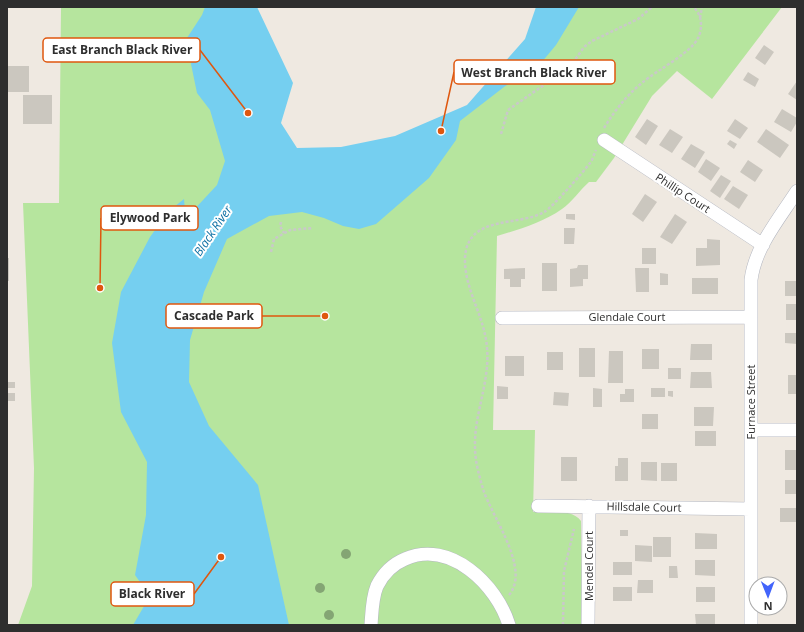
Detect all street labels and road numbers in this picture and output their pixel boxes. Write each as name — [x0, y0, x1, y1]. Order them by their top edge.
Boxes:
street label: Phillip Court — [653, 169, 714, 216]
street label: Glendale Court — [588, 309, 666, 324]
street label: Furnace Street — [743, 365, 758, 439]
street label: Hillsdale Court — [606, 498, 682, 515]
street label: Mendel Court — [581, 531, 596, 601]

